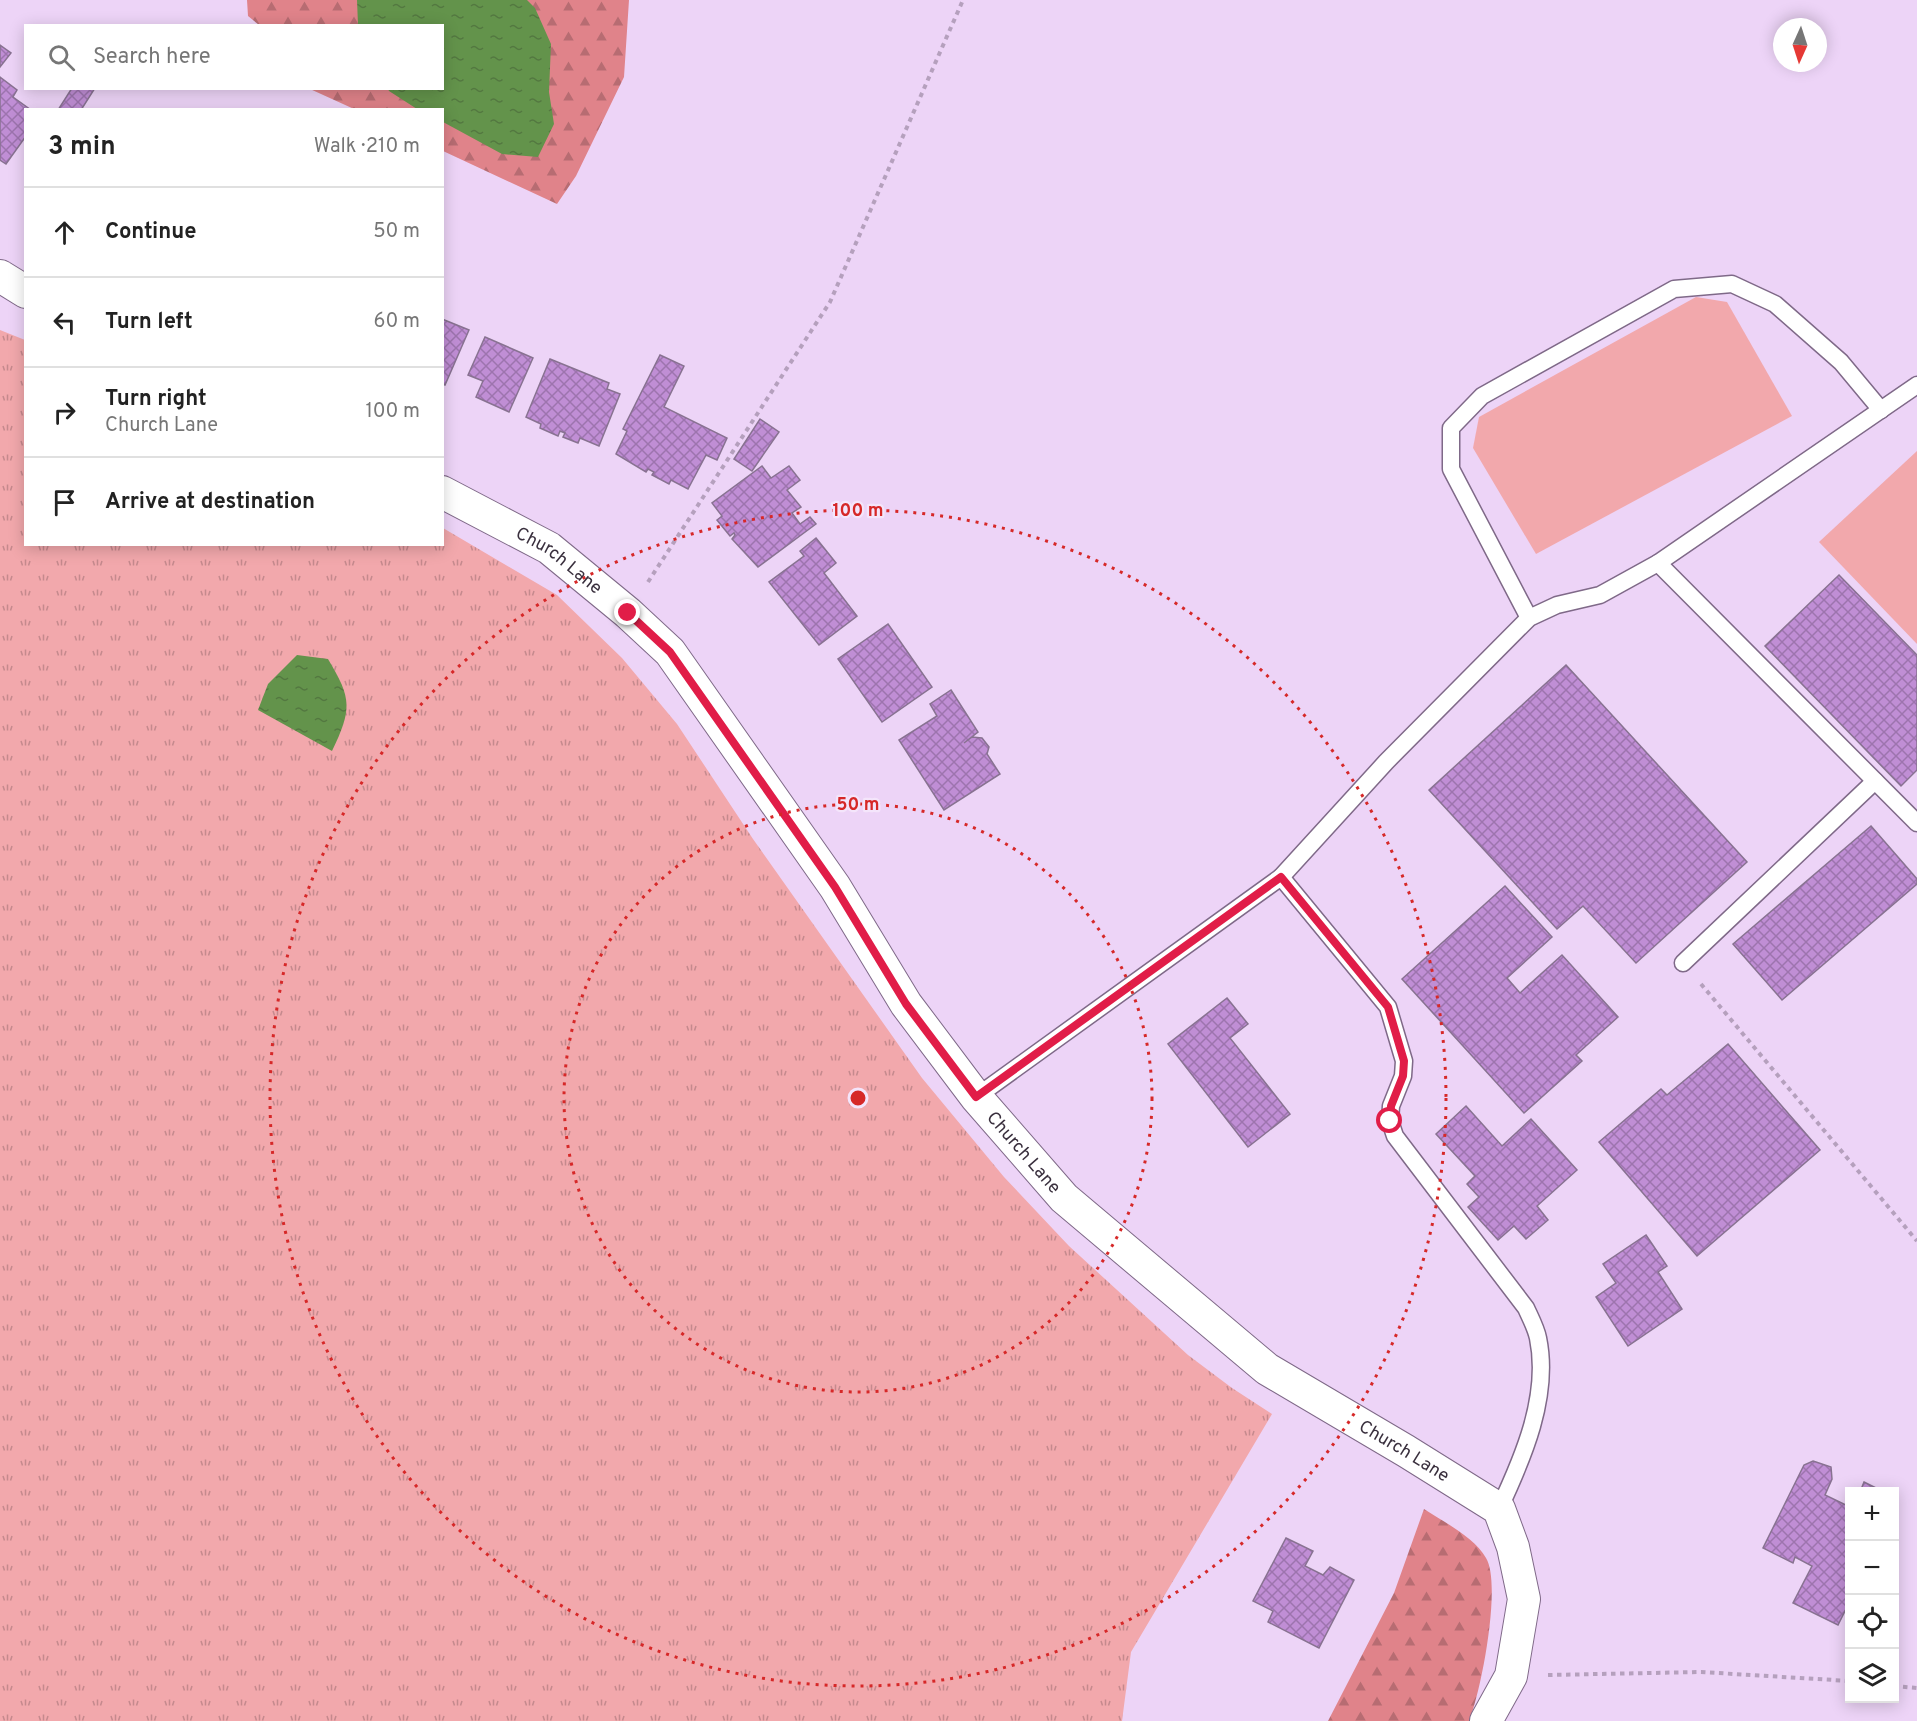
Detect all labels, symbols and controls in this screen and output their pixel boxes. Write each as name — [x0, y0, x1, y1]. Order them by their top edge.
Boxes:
north arrow — [1773, 18, 1827, 72]
search box — [24, 24, 444, 90]
icon: search — [45, 41, 78, 74]
text: Search here — [93, 44, 211, 71]
text: 3 min — [48, 131, 116, 164]
text: Walk · 210 m — [314, 134, 420, 160]
icon: ahead — [48, 216, 81, 249]
text: Continue — [105, 219, 196, 246]
text: 50 m — [373, 219, 420, 245]
icon: left — [48, 306, 81, 339]
text: Turn left — [105, 309, 193, 336]
text: 60 m — [374, 309, 420, 335]
text: Turn right — [105, 386, 207, 413]
icon: right — [48, 396, 81, 429]
text: 100 m — [365, 399, 420, 425]
text: Church Lane — [105, 413, 218, 439]
icon: arrive — [48, 486, 81, 519]
text: Arrive at destination — [105, 489, 315, 516]
text: 100 m — [832, 500, 884, 523]
street label: Church Lane — [511, 523, 606, 600]
route end — [614, 599, 640, 625]
text: 50 m — [836, 794, 880, 817]
centre of rings — [848, 1088, 868, 1108]
street label: Church Lane — [981, 1107, 1065, 1199]
route start — [1376, 1107, 1402, 1133]
street label: Church Lane — [1354, 1416, 1453, 1488]
map controls — [1845, 1487, 1899, 1703]
button: + — [1845, 1487, 1899, 1541]
button: − — [1845, 1541, 1899, 1595]
button: locate — [1845, 1595, 1899, 1649]
button: layers — [1845, 1649, 1899, 1703]

